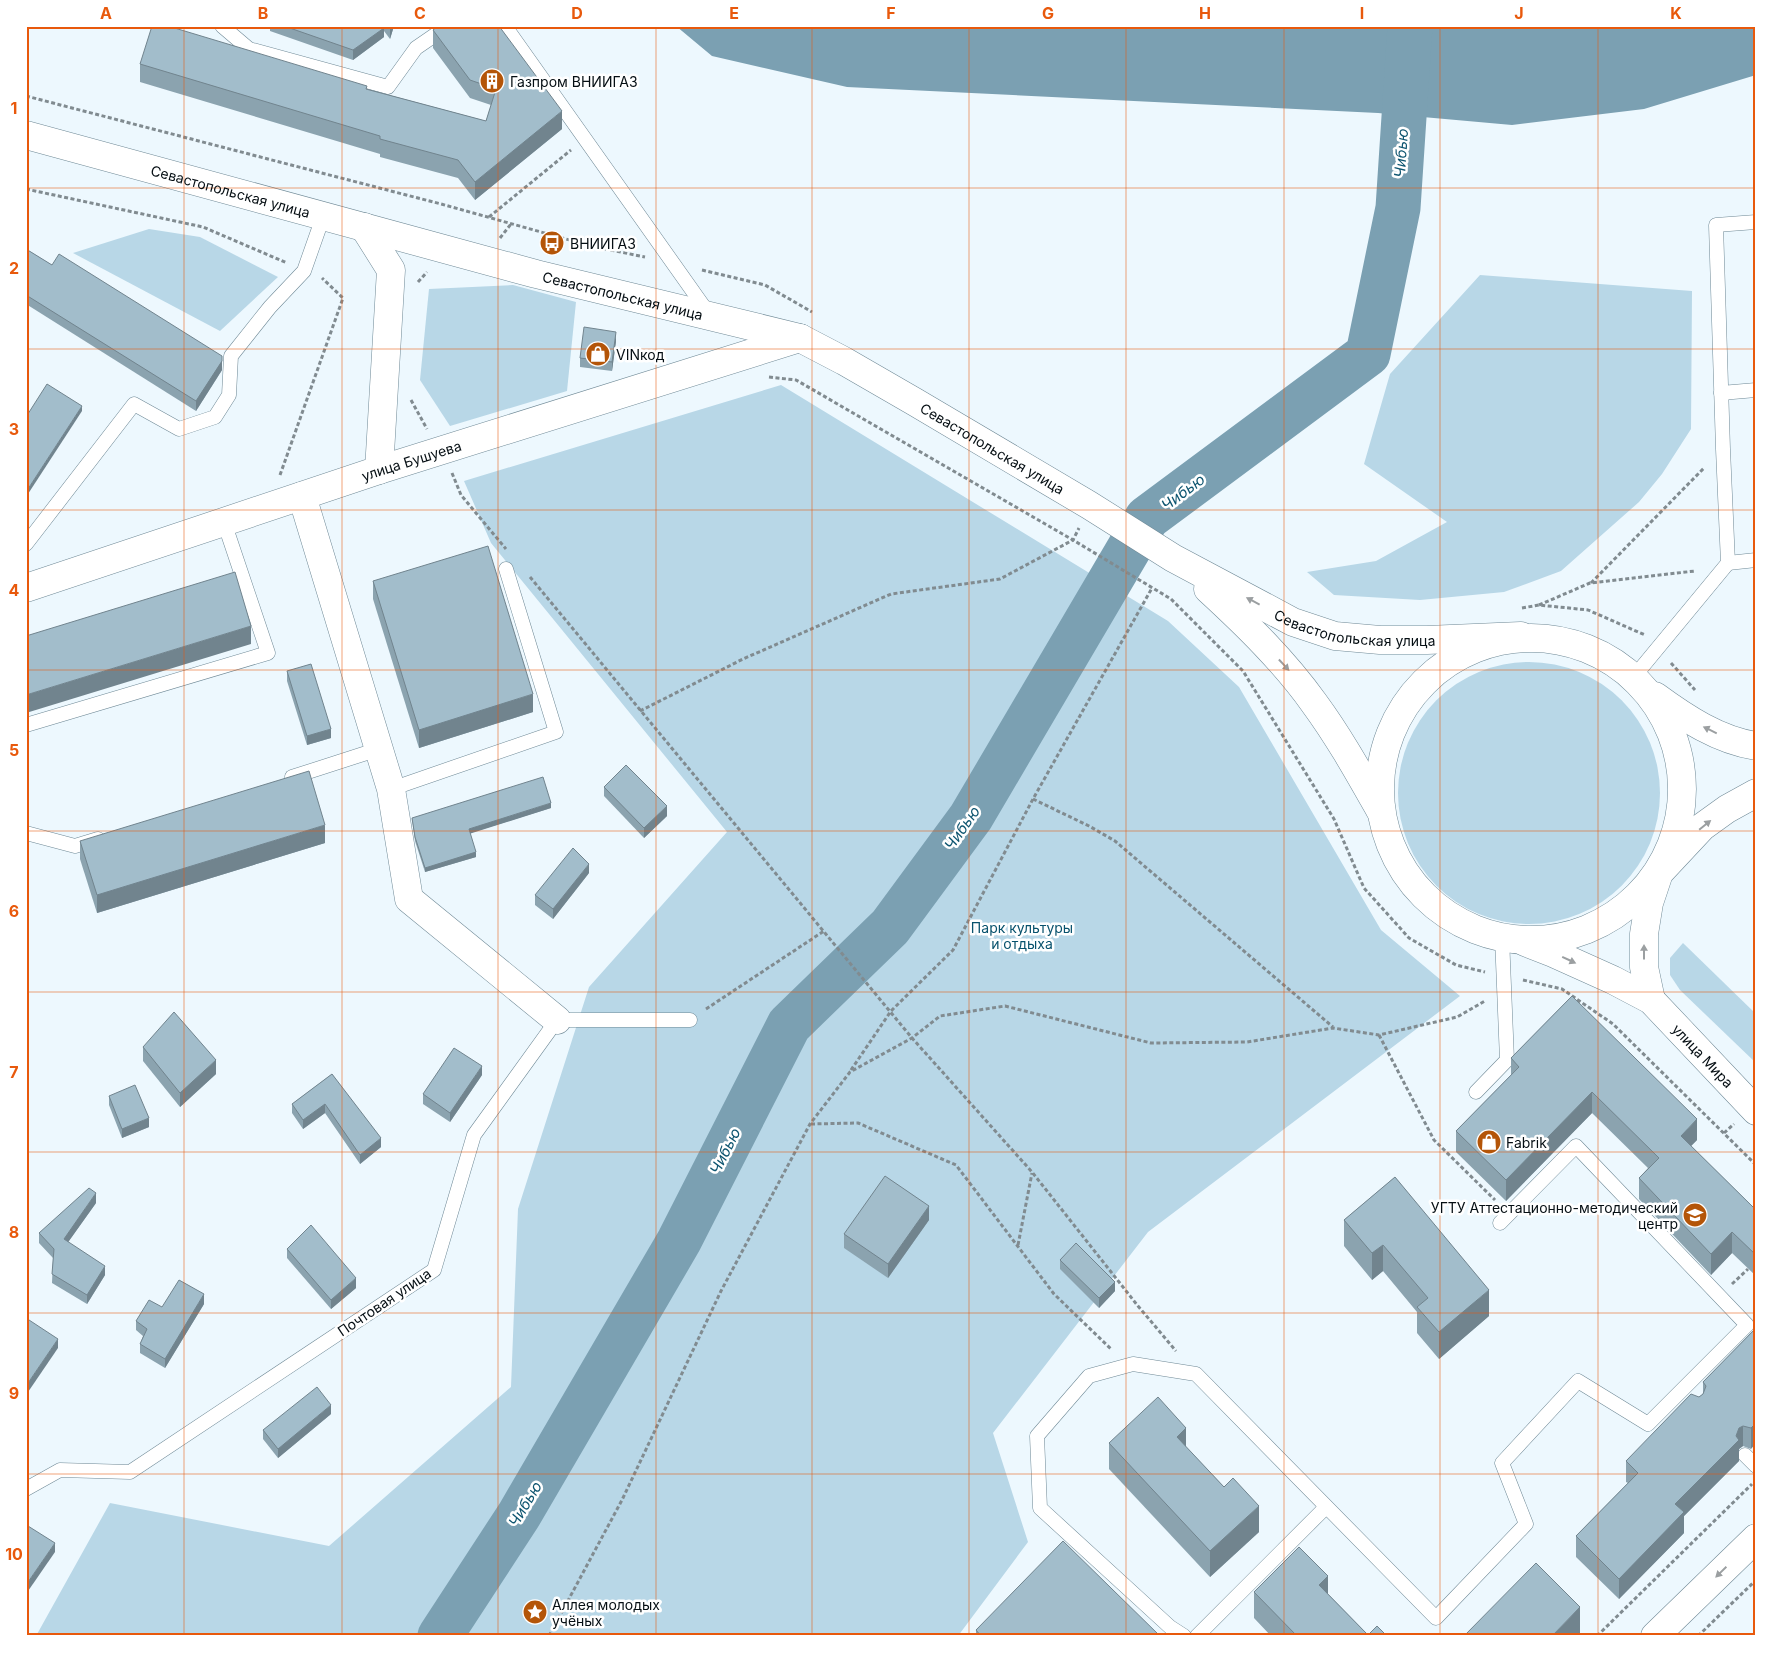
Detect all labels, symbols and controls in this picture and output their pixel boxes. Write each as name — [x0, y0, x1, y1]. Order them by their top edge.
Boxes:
text: A — [100, 3, 112, 23]
text: B — [258, 3, 268, 23]
text: C — [414, 3, 426, 23]
text: D — [571, 3, 583, 23]
text: E — [729, 3, 739, 23]
text: F — [886, 3, 896, 23]
text: G — [1042, 3, 1054, 23]
text: H — [1199, 3, 1211, 23]
text: I — [1360, 3, 1364, 23]
text: J — [1514, 3, 1524, 23]
text: K — [1670, 3, 1682, 23]
building icon: Газпром ВНИИГАЗ — [479, 68, 505, 94]
place label: Газпром ВНИИГАЗ — [510, 73, 638, 90]
text: 1 — [11, 98, 17, 118]
water label: Чибью — [1390, 128, 1412, 178]
street label: Севастопольская улица — [149, 161, 312, 221]
bus stop icon: ВНИИГАЗ — [539, 230, 565, 256]
place label: ВНИИГАЗ — [570, 235, 636, 252]
text: 2 — [9, 258, 19, 278]
street label: Севастопольская улица — [541, 267, 705, 323]
shop icon: VINкод — [585, 341, 611, 367]
place label: VINкод — [616, 346, 665, 363]
street label: Севастопольская улица — [917, 399, 1068, 497]
text: 3 — [9, 419, 19, 439]
street label: улица Бушуева — [359, 436, 463, 484]
water label: Чибью — [1158, 470, 1208, 514]
text: 4 — [9, 580, 20, 600]
one-way arrow — [1245, 597, 1260, 605]
street label: Севастопольская улица — [1272, 605, 1436, 649]
one-way arrow — [1278, 658, 1290, 670]
one-way arrow — [1703, 726, 1717, 734]
text: 5 — [9, 740, 19, 760]
water label: Чибью — [940, 802, 984, 854]
one-way arrow — [1698, 820, 1711, 831]
text: 6 — [9, 901, 19, 921]
park label: Парк культуры и отдыха — [971, 919, 1073, 952]
one-way arrow — [1640, 944, 1648, 960]
one-way arrow — [1562, 956, 1576, 964]
street label: улица Мира — [1669, 1020, 1737, 1091]
text: 7 — [9, 1062, 19, 1082]
water label: Чибью — [705, 1125, 745, 1177]
shop icon: Fabrik — [1476, 1129, 1502, 1155]
place label: Fabrik — [1506, 1134, 1547, 1151]
place label: УГТУ Аттестационно-методический центр — [1431, 1199, 1678, 1232]
school or university icon: УГТУ Аттестационно-методический центр — [1682, 1202, 1708, 1228]
text: 8 — [9, 1222, 19, 1242]
street label: Почтовая улица — [334, 1264, 434, 1340]
text: 9 — [9, 1383, 19, 1403]
water label: Чибью — [504, 1478, 546, 1530]
text: 10 — [5, 1544, 23, 1564]
one-way arrow — [1715, 1566, 1727, 1578]
place label: Аллея молодых учёных — [552, 1596, 660, 1629]
place icon: Аллея молодых учёных — [522, 1599, 548, 1625]

